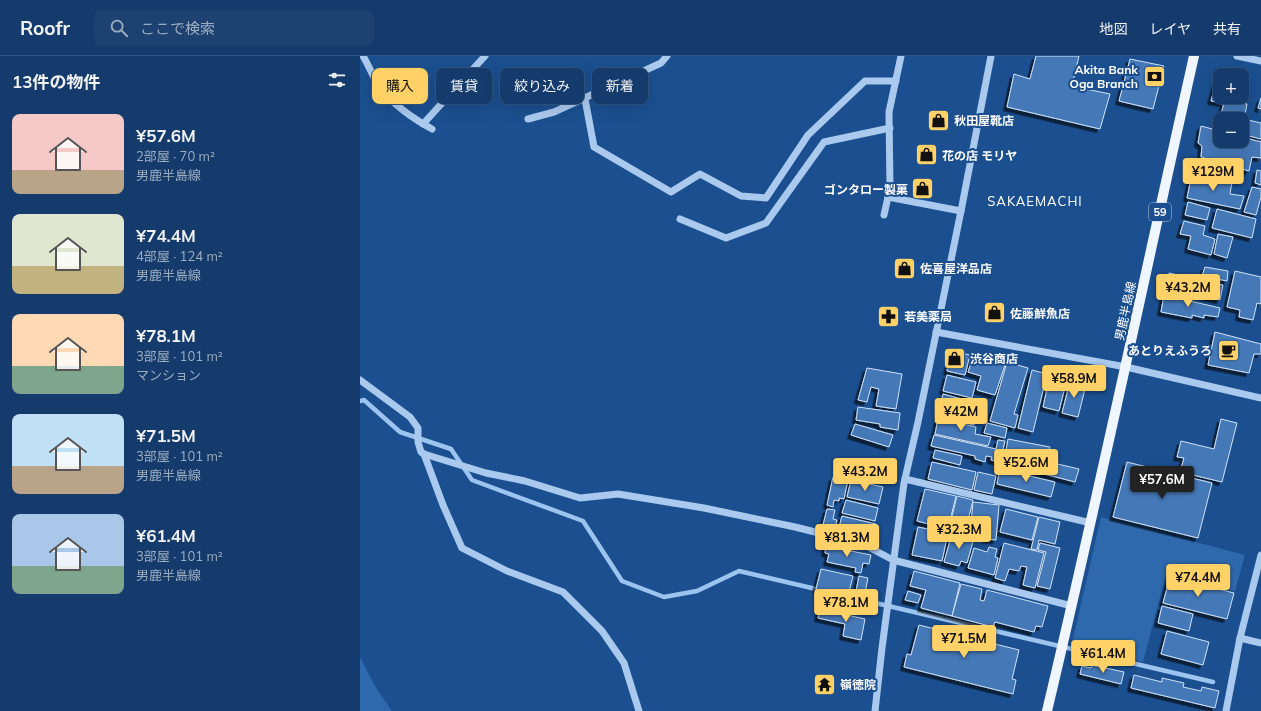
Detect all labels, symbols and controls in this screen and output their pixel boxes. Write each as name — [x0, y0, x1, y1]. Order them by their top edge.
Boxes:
search box — [94, 10, 374, 46]
text: Roofr — [20, 16, 70, 40]
icon: search — [108, 17, 130, 39]
text: ここで検索 — [140, 19, 215, 38]
text: 地図 — [1099, 20, 1127, 38]
text: レイヤ — [1149, 20, 1191, 38]
text: 共有 — [1213, 20, 1241, 38]
place label: Akita Bank Oga Branch — [1069, 62, 1138, 91]
bank icon: Akita Bank Oga Branch — [1141, 63, 1167, 89]
chip: 購入 — [372, 68, 428, 104]
chip: 賃貸 — [436, 68, 492, 104]
chip: 絞り込み — [500, 68, 584, 104]
chip: 新着 — [592, 68, 648, 104]
map controls — [1213, 68, 1249, 148]
button: + — [1213, 68, 1249, 104]
icon: filters — [326, 69, 348, 91]
text: 13件の物件 — [12, 71, 100, 92]
shop icon: 秋田屋靴店 — [925, 107, 951, 133]
button: − — [1213, 112, 1249, 148]
place label: 秋田屋靴店 — [954, 113, 1014, 128]
text: ¥57.6M — [136, 125, 196, 146]
icon: home — [44, 130, 92, 178]
shop icon: 花の店 モリヤ — [913, 142, 939, 168]
text: 2部屋 · 70 m² — [136, 148, 215, 164]
place label: 花の店 モリヤ — [942, 148, 1017, 163]
pin: ¥129M — [1185, 158, 1241, 192]
text: ¥129M — [1192, 163, 1234, 179]
text: 男鹿半島線 — [136, 167, 201, 183]
shop icon: ゴンタロー製菓 — [910, 176, 936, 202]
place label: ゴンタロー製菓 — [824, 182, 908, 197]
district label: SAKAEMACHI — [987, 193, 1083, 209]
road number: 59 — [1149, 203, 1171, 221]
text: ¥74.4M — [136, 225, 196, 246]
icon: home — [44, 230, 92, 278]
text: 4部屋 · 124 m² — [136, 248, 223, 264]
shop icon: 佐喜屋洋品店 — [891, 255, 917, 281]
place label: 佐喜屋洋品店 — [920, 261, 992, 276]
text: 男鹿半島線 — [136, 267, 201, 283]
pin: ¥43.2M — [1155, 274, 1221, 308]
text: ¥43.2M — [1165, 279, 1211, 295]
street label: 男鹿半島線 — [1111, 280, 1139, 342]
shop icon: 佐藤鮮魚店 — [982, 300, 1008, 326]
pharmacy icon: 若美薬局 — [876, 303, 902, 329]
place label: 佐藤鮮魚店 — [1010, 306, 1070, 321]
place label: 若美薬局 — [904, 309, 952, 324]
text: ¥78.1M — [136, 325, 196, 346]
icon: home — [44, 330, 92, 378]
cafe icon: あとりえふうろ — [1215, 337, 1241, 363]
place label: あとりえふうろ — [1128, 343, 1212, 358]
shop icon: 渋谷商店 — [942, 345, 968, 371]
text: 3部屋 · 101 m² — [136, 348, 223, 364]
place label: 渋谷商店 — [970, 351, 1018, 366]
pin: ¥58.9M — [1041, 365, 1107, 399]
text: マンション — [136, 367, 201, 383]
text: ¥58.9M — [1051, 370, 1097, 386]
pin: ¥42M — [937, 398, 985, 432]
text: ¥42M — [944, 403, 978, 419]
text: ¥71.5M — [136, 425, 196, 446]
icon: home — [44, 430, 92, 478]
text: 3部屋 · 101 m² — [136, 448, 223, 464]
pin: ¥52.6M — [993, 449, 1059, 483]
text: ¥52.6M — [1003, 454, 1049, 470]
pin: ¥43.2M — [832, 458, 898, 492]
text: ¥43.2M — [842, 463, 888, 479]
pin: ¥57.6M — [1129, 466, 1195, 500]
text: 男鹿半島線 — [136, 467, 201, 483]
text: ¥57.6M — [1139, 471, 1185, 487]
pin: ¥32.3M — [926, 516, 992, 550]
text: ¥32.3M — [936, 521, 982, 537]
pin: ¥81.3M — [814, 524, 880, 558]
text: ¥61.4M — [136, 525, 196, 546]
text: ¥81.3M — [824, 529, 870, 545]
icon: home — [44, 530, 92, 578]
text: 3部屋 · 101 m² — [136, 548, 223, 564]
pin: ¥74.4M — [1165, 564, 1231, 598]
text: 男鹿半島線 — [136, 567, 201, 583]
text: ¥74.4M — [1175, 569, 1221, 585]
pin: ¥78.1M — [813, 589, 879, 623]
text: ¥78.1M — [823, 594, 869, 610]
pin: ¥71.5M — [931, 625, 997, 659]
text: ¥71.5M — [941, 630, 987, 646]
pin: ¥61.4M — [1070, 640, 1136, 674]
text: ¥61.4M — [1080, 645, 1126, 661]
temple icon: 嶺徳院 — [811, 671, 837, 697]
place label: 嶺徳院 — [840, 677, 876, 692]

